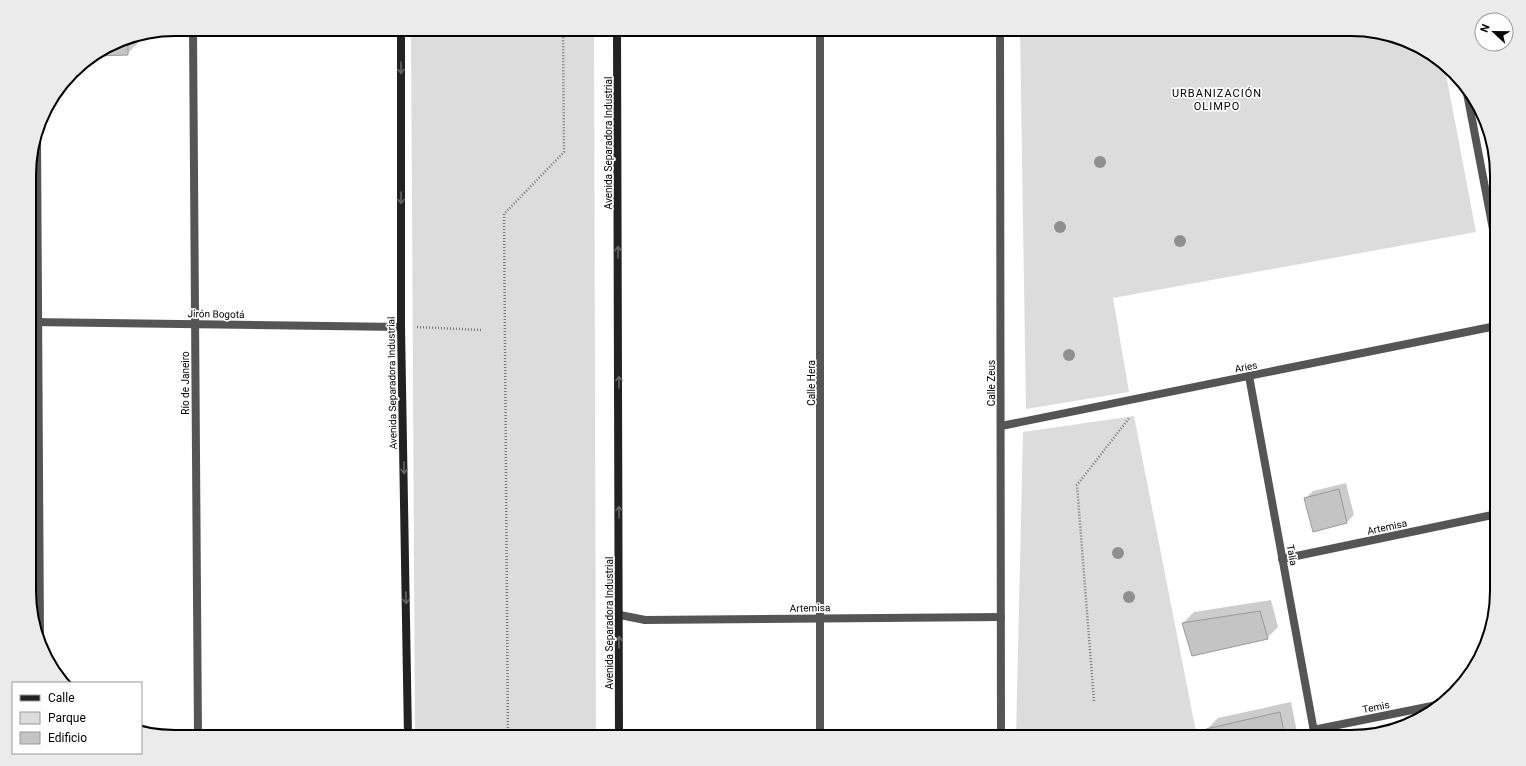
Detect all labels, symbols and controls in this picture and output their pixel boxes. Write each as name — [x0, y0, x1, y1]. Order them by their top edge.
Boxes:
north arrow — [1474, 12, 1514, 52]
text: N — [1478, 22, 1493, 34]
one-way arrow — [397, 61, 405, 74]
street label: Avenida Separadora Industrial — [603, 77, 614, 209]
district label: URBANIZACIÓN OLIMPO — [1172, 87, 1262, 113]
one-way arrow — [397, 191, 405, 204]
one-way arrow — [614, 246, 622, 259]
street label: Jirón Bogotá — [187, 308, 245, 320]
street label: Avenida Separadora Industrial — [385, 317, 399, 449]
street label: Río de Janeiro — [180, 351, 191, 415]
street label: Aries — [1234, 359, 1258, 375]
street label: Calle Hera — [806, 360, 817, 406]
street label: Calle Zeus — [986, 360, 997, 406]
one-way arrow — [615, 376, 623, 389]
one-way arrow — [400, 461, 407, 474]
one-way arrow — [615, 506, 623, 519]
street label: Artemisa — [1366, 517, 1408, 537]
street label: Talia — [1285, 544, 1299, 566]
street label: Avenida Separadora Industrial — [604, 557, 615, 689]
one-way arrow — [402, 591, 410, 604]
street label: Artemisa — [790, 602, 830, 614]
one-way arrow — [615, 636, 623, 649]
legend — [12, 682, 142, 754]
text: Calle — [48, 691, 75, 705]
street label: Temis — [1362, 699, 1390, 715]
text: Parque — [48, 711, 86, 725]
text: Edificio — [48, 731, 87, 745]

